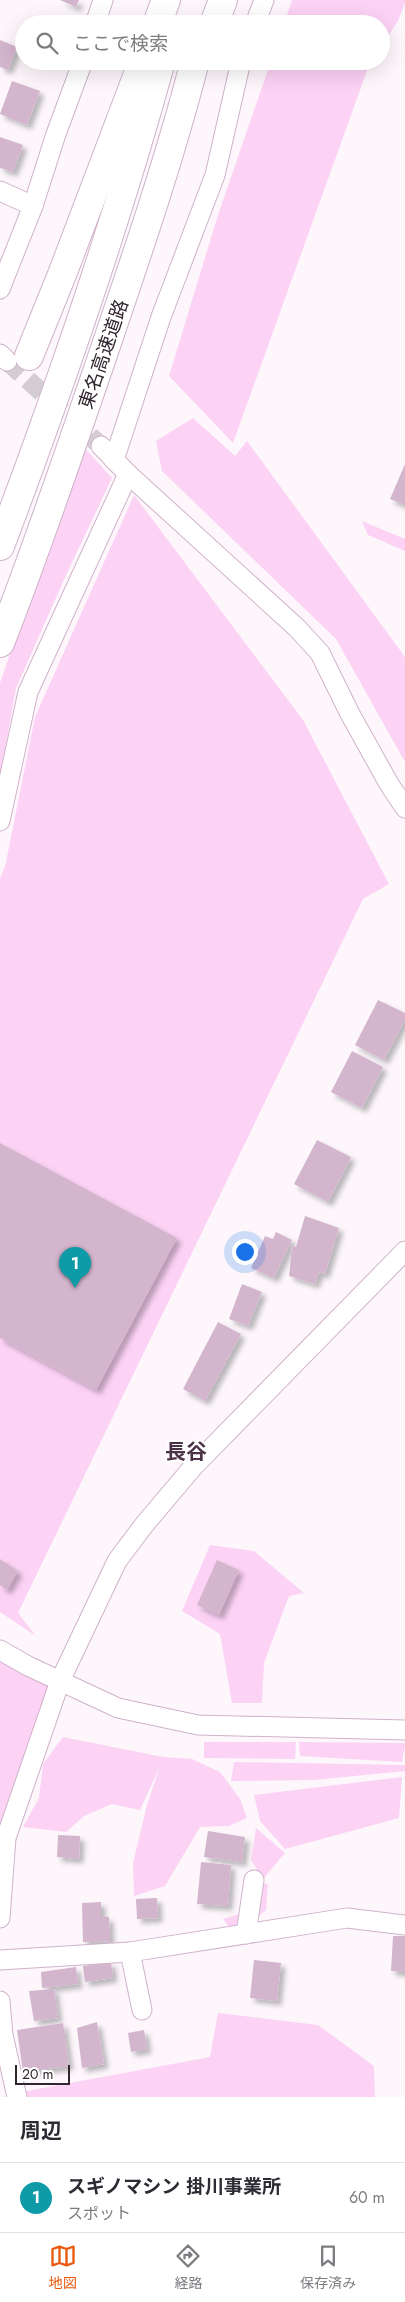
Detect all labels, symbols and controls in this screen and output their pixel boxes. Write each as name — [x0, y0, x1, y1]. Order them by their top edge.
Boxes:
search box — [15, 15, 390, 70]
icon: search — [33, 29, 61, 57]
text: ここで検索 — [73, 30, 168, 57]
street label: 東名高速道路 — [72, 296, 135, 412]
your location — [232, 1239, 258, 1265]
pin: 1 — [59, 1247, 91, 1288]
district label: 長谷 — [165, 1437, 207, 1467]
scale bar — [15, 2062, 70, 2085]
text: 20 m — [22, 2064, 54, 2084]
text: 周辺 — [20, 2116, 62, 2146]
text: スギノマシン 掛川事業所 — [67, 2173, 281, 2200]
text: 1 — [32, 2186, 40, 2209]
text: 60 m — [349, 2186, 385, 2209]
text: スポット — [67, 2202, 131, 2225]
tab: 地図 — [49, 2242, 77, 2293]
tab: 経路 — [174, 2242, 202, 2293]
tab: 保存済み — [300, 2242, 356, 2293]

